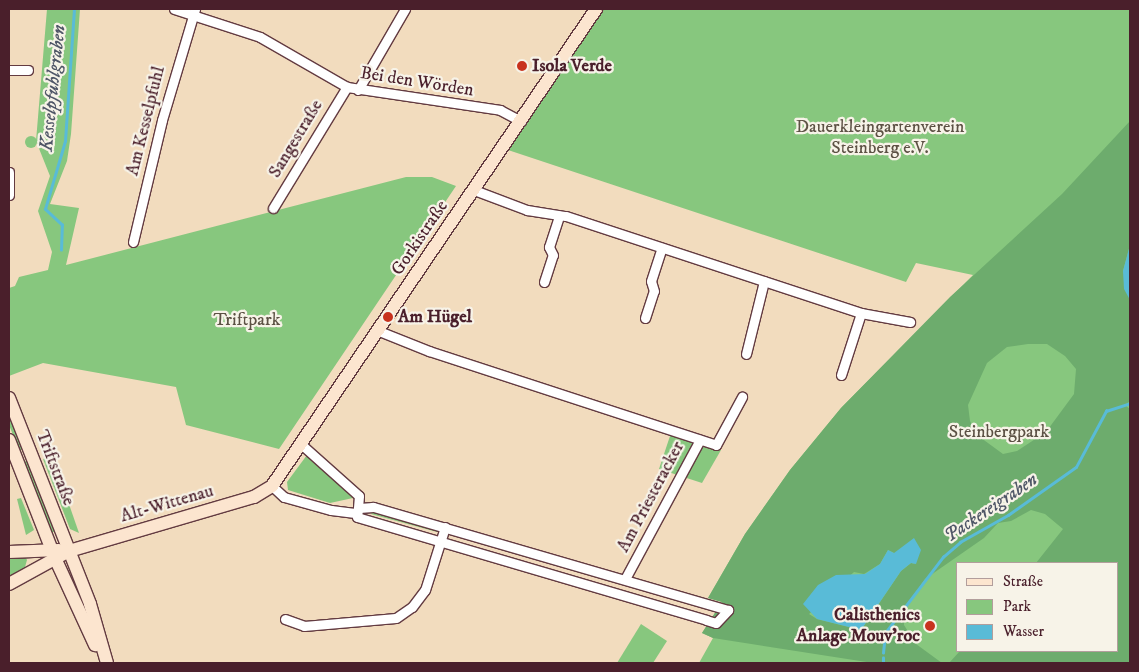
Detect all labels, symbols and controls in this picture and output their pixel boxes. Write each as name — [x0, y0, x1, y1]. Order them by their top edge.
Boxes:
water label: Kesselpfuhlgraben — [35, 24, 71, 152]
place label: Isola Verde — [532, 55, 612, 77]
marker: Isola Verde — [516, 60, 528, 72]
street label: Bei den Wörden — [359, 62, 475, 102]
street label: Am Kesselpfuhl — [122, 64, 170, 178]
street label: Sangestraße — [264, 96, 328, 182]
park label: Dauerkleingartenverein Steinberg e.V. — [796, 117, 964, 160]
street label: Gorkistraße — [387, 196, 453, 280]
place label: Am Hügel — [398, 306, 472, 328]
park label: Triftpark — [214, 309, 280, 331]
marker: Am Hügel — [382, 311, 394, 323]
park label: Steinbergpark — [949, 421, 1049, 443]
street label: Triftstraße — [31, 427, 79, 509]
street label: Am Priesteracker — [613, 438, 689, 556]
water label: Packereigraben — [940, 468, 1042, 548]
street label: Alt-Wittenau — [118, 480, 216, 528]
legend — [956, 562, 1119, 652]
text: Straße — [1003, 572, 1043, 591]
text: Park — [1003, 597, 1031, 616]
place label: Calisthenics Anlage Mouv'roc — [797, 605, 920, 648]
marker: Calisthenics Anlage Mouv'roc — [924, 620, 936, 632]
text: Wasser — [1003, 622, 1044, 641]

